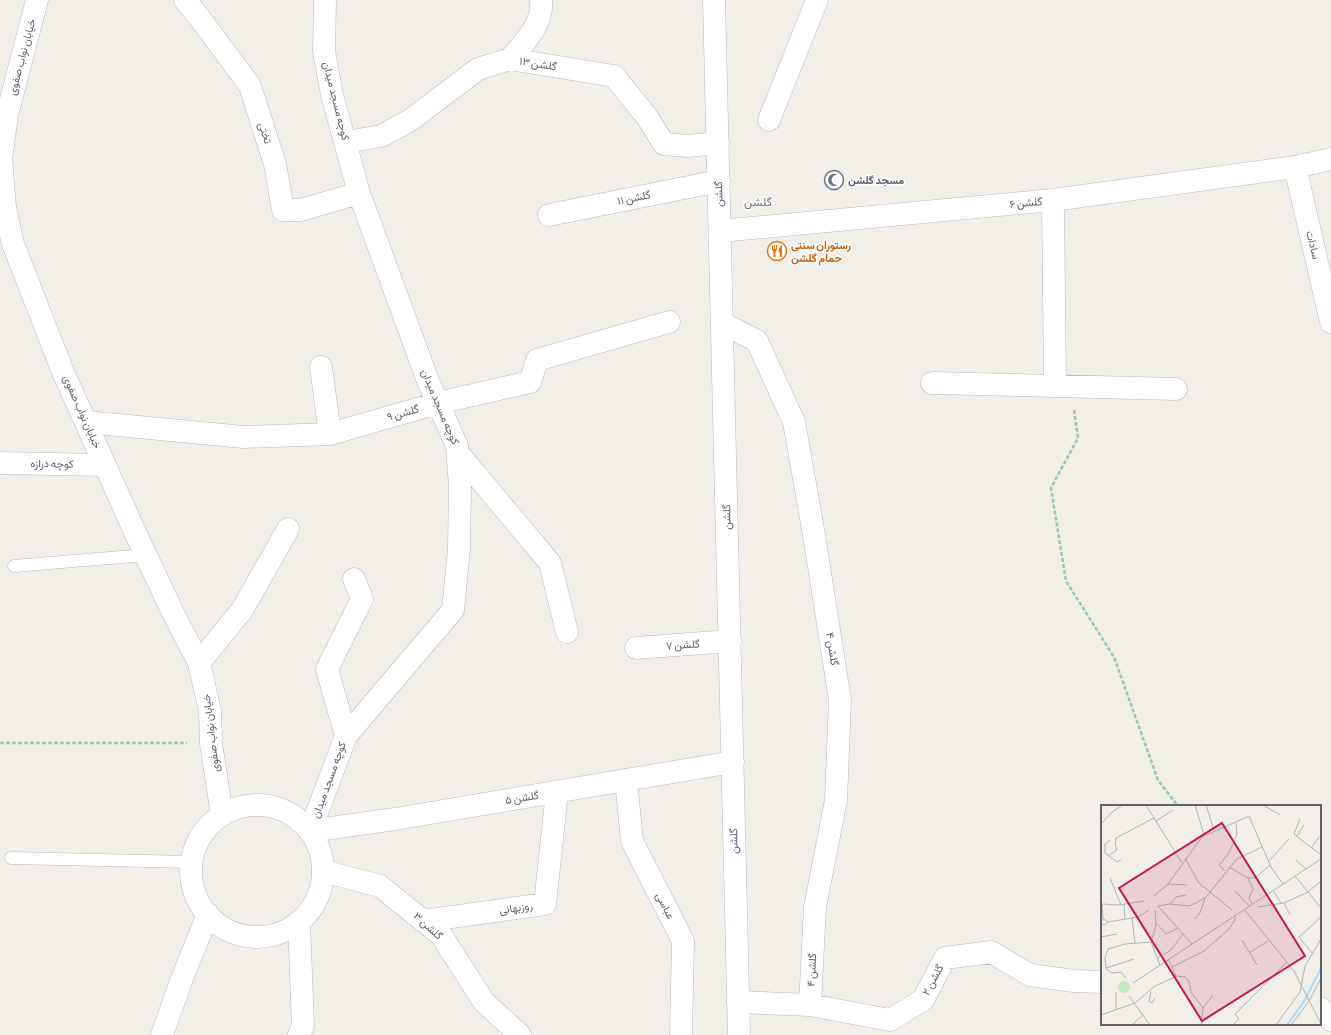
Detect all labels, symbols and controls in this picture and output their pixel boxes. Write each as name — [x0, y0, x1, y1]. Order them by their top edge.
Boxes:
street label: خیابان نواب صفوی — [6, 17, 38, 97]
street label: گلشن ۱۳ — [518, 56, 558, 73]
street label: کوچه مسجد میدان — [319, 61, 351, 142]
street label: تختی — [255, 121, 274, 146]
mosque icon: مسجد گلشن — [823, 169, 845, 191]
place label: مسجد گلشن — [848, 175, 904, 187]
street label: گلشن — [713, 181, 726, 207]
street label: گلشن ۱۱ — [616, 189, 652, 208]
district label: گلشن — [744, 196, 772, 210]
street label: گلشن ۶ — [1009, 196, 1043, 211]
street label: سادات — [1304, 230, 1322, 261]
restaurant icon: رستوران سنتی حمام گلشن — [766, 240, 788, 262]
place label: رستوران سنتی حمام گلشن — [791, 240, 851, 266]
street label: کوچه مسجد میدان — [417, 368, 461, 447]
street label: خیابان نواب صفوی — [60, 374, 103, 451]
street label: گلشن ۹ — [386, 403, 421, 424]
street label: کوچه درازه — [30, 458, 74, 472]
street label: گلشن — [721, 504, 734, 530]
street label: گلشن ۴ — [823, 631, 840, 667]
street label: گلشن ۷ — [666, 638, 700, 653]
street label: خیابان نواب صفوی — [201, 693, 222, 773]
street label: کوچه مسجد میدان — [310, 740, 350, 820]
street label: گلشن ۵ — [504, 790, 540, 807]
inset map — [1101, 805, 1321, 1025]
street label: گلشن — [728, 828, 741, 854]
street label: عباسی — [653, 891, 676, 922]
street label: روزبهانی — [498, 900, 534, 917]
street label: گلشن ۳ — [411, 910, 445, 943]
street label: گلشن ۴ — [806, 953, 819, 987]
street label: گلشن ۲ — [920, 963, 947, 998]

